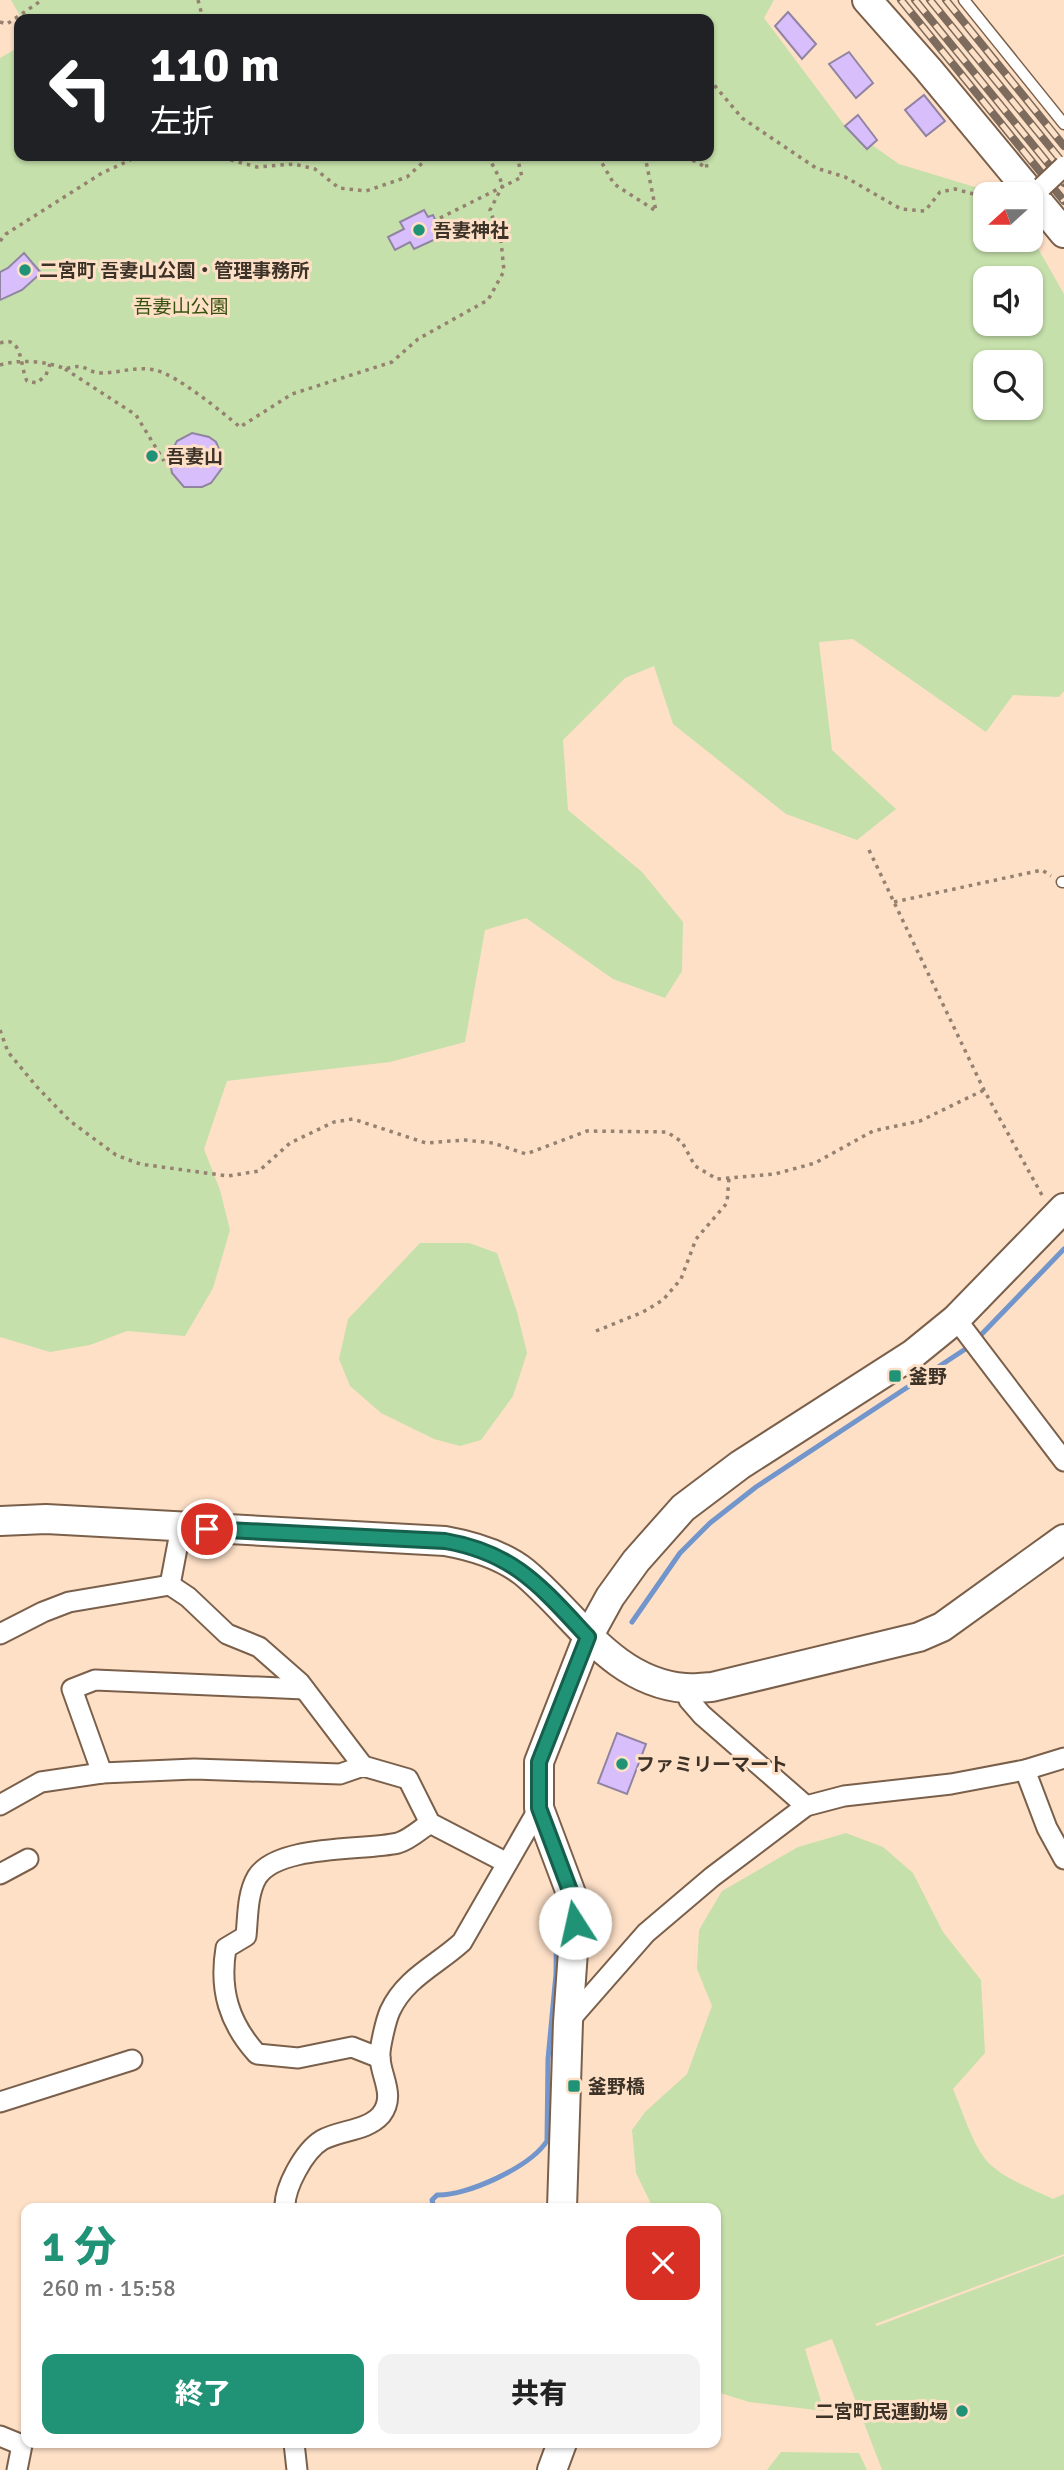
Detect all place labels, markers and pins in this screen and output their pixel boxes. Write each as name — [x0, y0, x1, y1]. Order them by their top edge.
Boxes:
place label: 吾妻神社 — [433, 219, 509, 243]
marker: 吾妻神社 — [411, 222, 427, 238]
place label: 二宮町 吾妻山公園・管理事務所 — [39, 259, 309, 283]
marker: 二宮町 吾妻山公園・管理事務所 — [17, 262, 33, 278]
place label: 吾妻山 — [166, 445, 223, 469]
marker: 吾妻山 — [144, 448, 160, 464]
place label: 釜野 — [909, 1365, 947, 1389]
marker: 釜野 — [887, 1368, 903, 1384]
pin — [177, 1499, 237, 1559]
place label: ファミリーマート — [636, 1753, 788, 1777]
marker: ファミリーマート — [614, 1756, 630, 1772]
place label: 釜野橋 — [588, 2075, 645, 2099]
marker: 釜野橋 — [566, 2078, 582, 2094]
place label: 二宮町民運動場 — [815, 2400, 948, 2424]
marker: 二宮町民運動場 — [954, 2403, 970, 2419]

